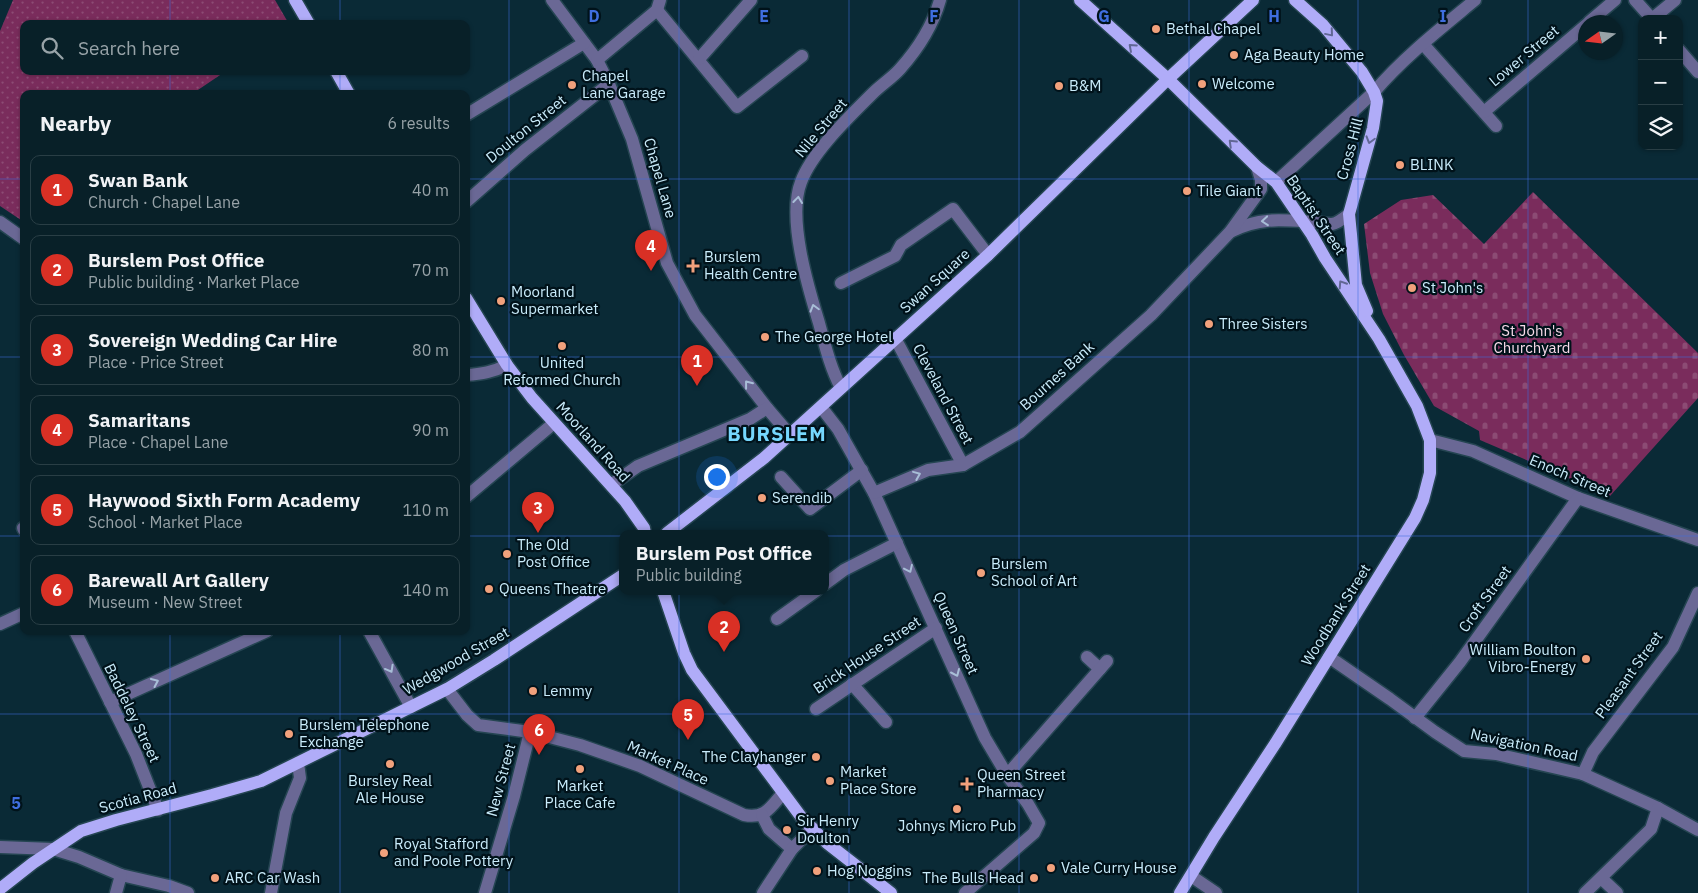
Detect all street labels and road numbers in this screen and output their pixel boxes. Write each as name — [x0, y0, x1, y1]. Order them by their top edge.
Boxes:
street label: Lower Street — [1485, 21, 1563, 90]
street label: Doulton Street — [482, 90, 570, 167]
street label: Nile Street — [790, 94, 851, 161]
street label: Cross Hill — [1332, 116, 1367, 182]
street label: Chapel Lane — [640, 136, 681, 220]
street label: Baptist Street — [1283, 171, 1350, 258]
street label: Swan Square — [896, 244, 974, 317]
street label: Bournes Bank — [1015, 337, 1098, 414]
street label: Cleveland Street — [909, 340, 978, 447]
street label: Moorland Road — [552, 397, 634, 486]
street label: Enoch Street — [1527, 450, 1614, 501]
street label: Woodbank Street — [1297, 560, 1374, 669]
street label: Croft Street — [1454, 562, 1515, 636]
street label: Queen Street — [930, 588, 983, 677]
street label: Brick House Street — [809, 612, 924, 698]
street label: Wedgwood Street — [399, 622, 512, 699]
street label: Pleasant Street — [1591, 627, 1667, 722]
street label: Baddeley Street — [100, 660, 165, 765]
street label: Navigation Road — [1469, 724, 1580, 765]
street label: Market Place — [624, 736, 712, 789]
street label: New Street — [482, 741, 519, 819]
street label: Scotia Road — [97, 778, 179, 817]

